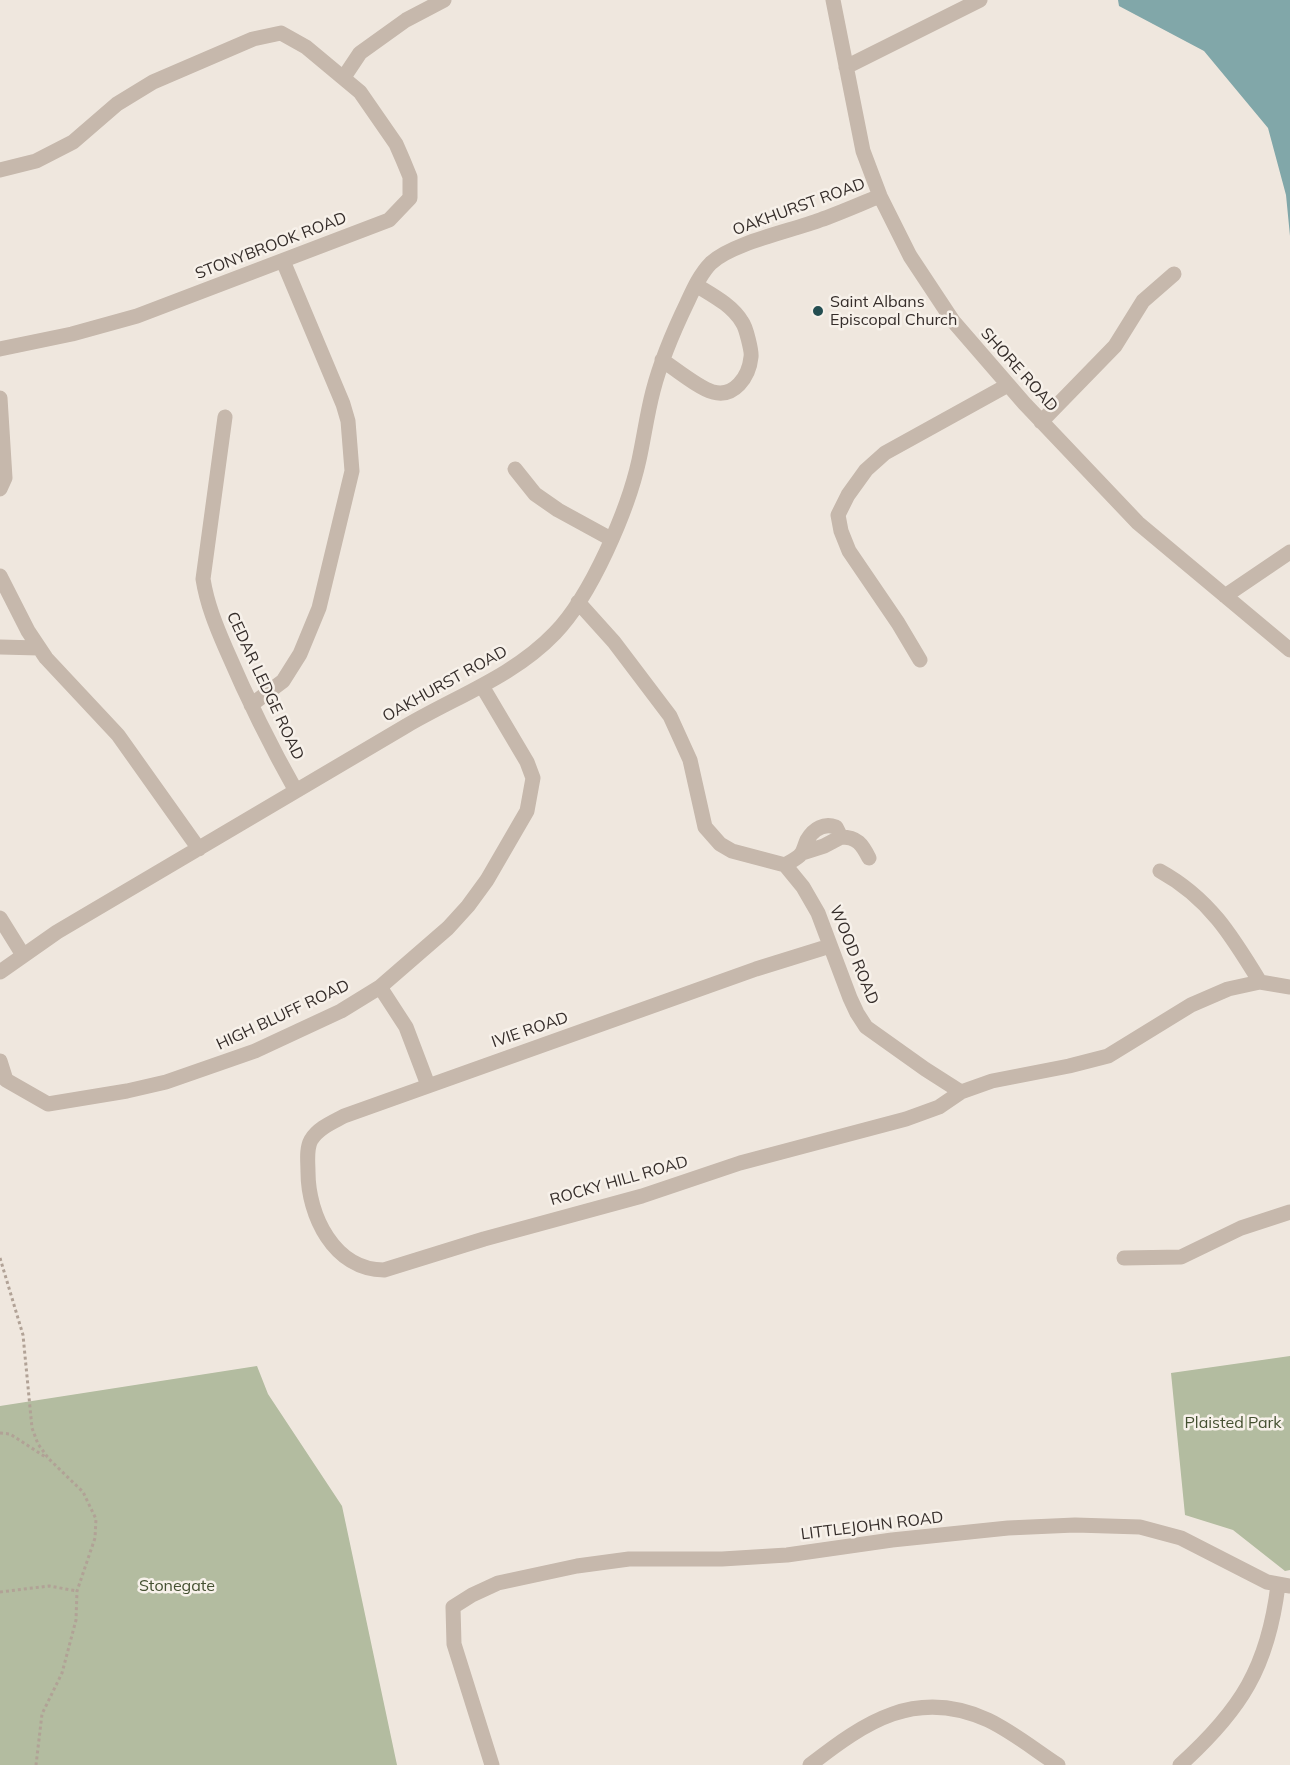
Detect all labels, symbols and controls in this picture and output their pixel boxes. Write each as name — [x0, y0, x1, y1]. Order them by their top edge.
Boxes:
street label: OAKHURST ROAD — [730, 174, 868, 240]
street label: STONYBROOK ROAD — [193, 208, 349, 284]
place label: Saint Albans Episcopal Church — [830, 292, 957, 330]
marker: Saint Albans Episcopal Church — [811, 304, 825, 318]
street label: SHORE ROAD — [976, 324, 1062, 416]
street label: CEDAR LEDGE ROAD — [222, 609, 308, 763]
street label: OAKHURST ROAD — [379, 642, 511, 726]
street label: WOOD ROAD — [825, 903, 883, 1007]
street label: HIGH BLUFF ROAD — [214, 976, 352, 1054]
street label: IVIE ROAD — [489, 1008, 571, 1052]
street label: ROCKY HILL ROAD — [548, 1152, 690, 1210]
park label: Plaisted Park — [1184, 1413, 1282, 1433]
street label: LITTLEJOHN ROAD — [800, 1508, 944, 1544]
park label: Stonegate — [139, 1576, 215, 1596]

